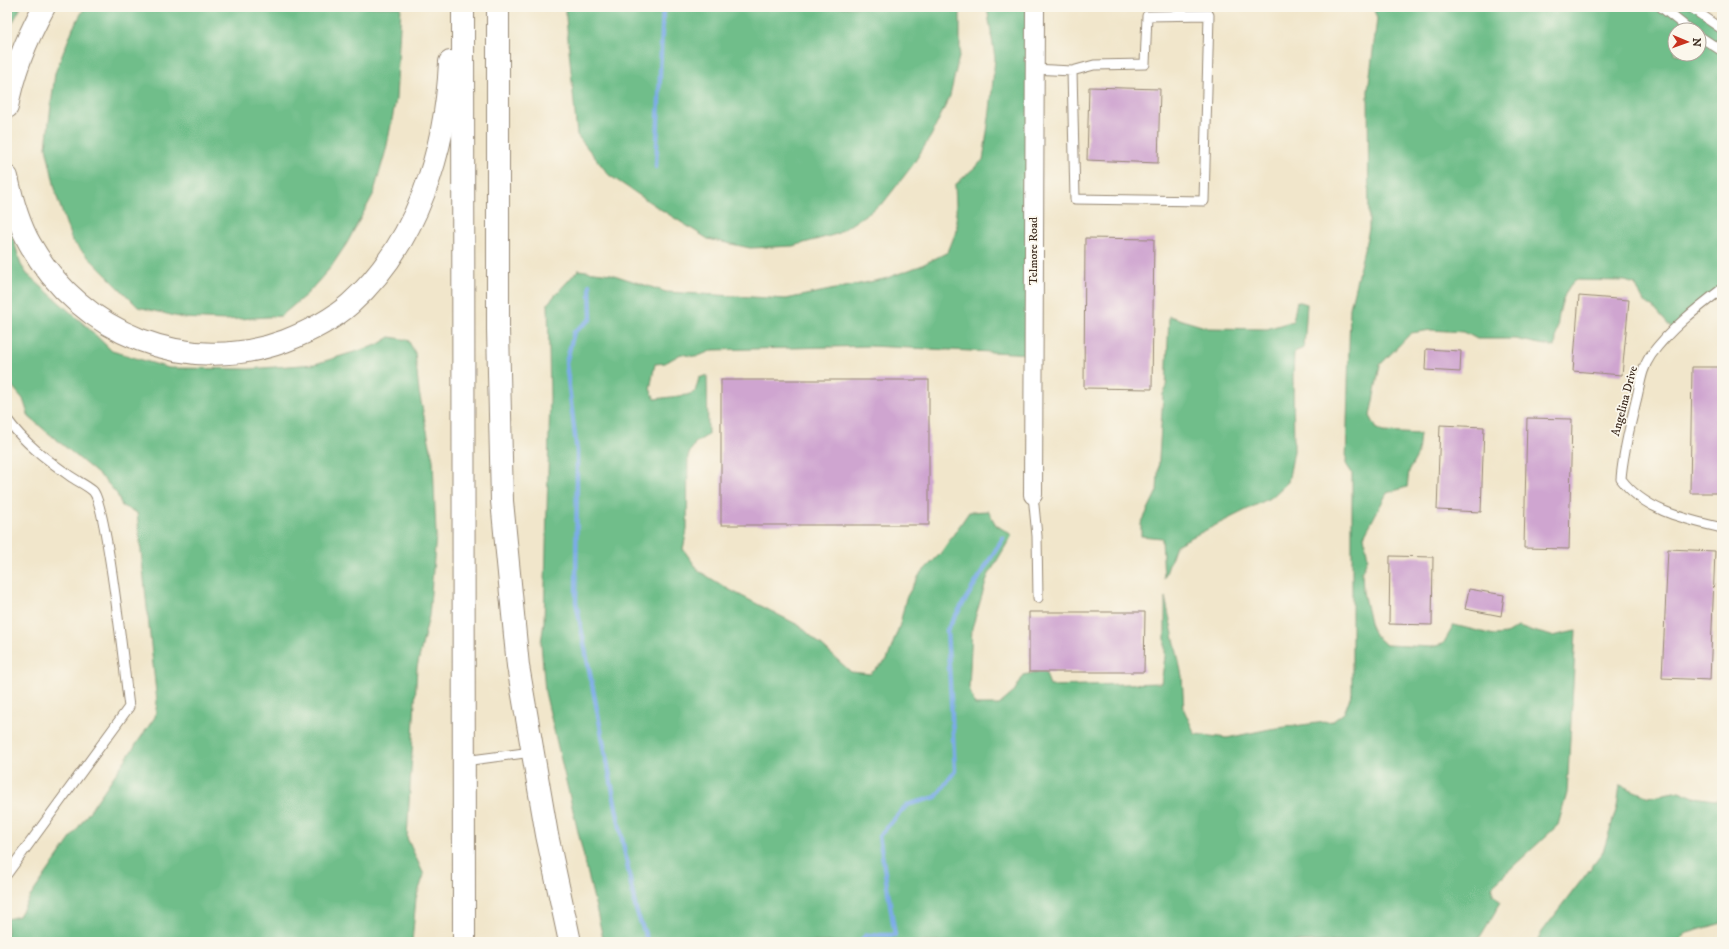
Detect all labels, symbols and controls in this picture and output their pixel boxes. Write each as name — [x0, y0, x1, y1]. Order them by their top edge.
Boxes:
north arrow — [1667, 22, 1707, 62]
text: N — [1689, 38, 1703, 47]
street label: Telmore Road — [1026, 217, 1041, 285]
street label: Angelina Drive — [1608, 364, 1641, 438]

